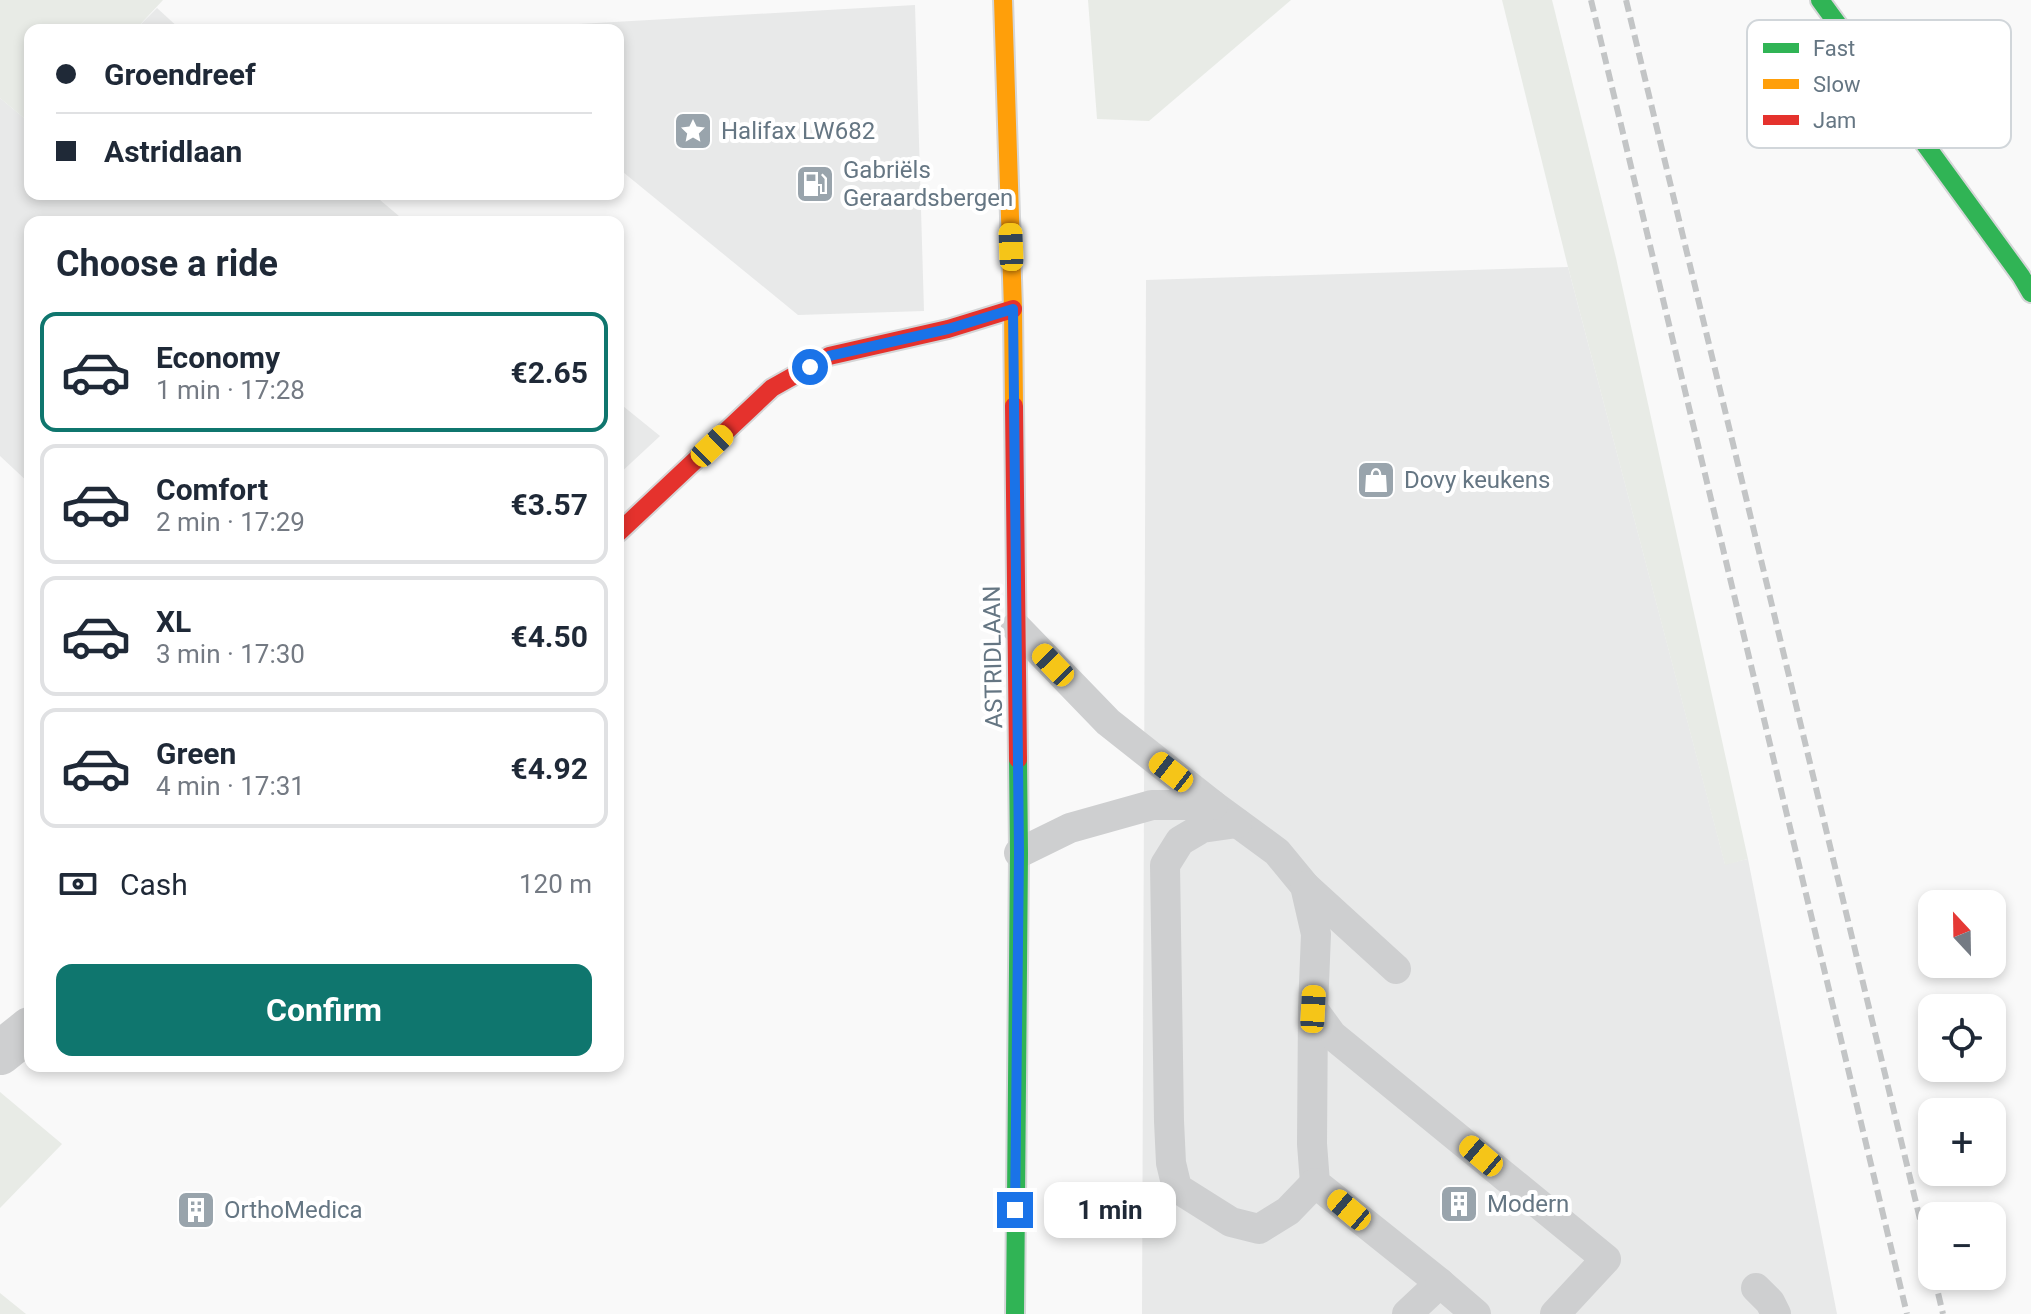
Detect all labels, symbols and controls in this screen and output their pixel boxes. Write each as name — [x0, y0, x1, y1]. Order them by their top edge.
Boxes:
legend — [1747, 20, 2011, 148]
text: Fast — [1813, 36, 1855, 61]
text: Groendreef — [104, 57, 256, 92]
text: Slow — [1813, 72, 1861, 97]
text: Jam — [1813, 108, 1856, 133]
place icon: Halifax LW682 — [672, 110, 714, 152]
place label: Halifax LW682 — [721, 117, 875, 145]
text: Astridlaan — [104, 134, 242, 169]
place label: Gabriëls Geraardsbergen — [843, 156, 1013, 212]
fuel station icon: Gabriëls Geraardsbergen — [794, 163, 836, 205]
car — [998, 223, 1024, 271]
text: Choose a ride — [56, 243, 278, 285]
icon: car — [60, 336, 132, 408]
text: Economy — [156, 340, 280, 375]
route start — [792, 349, 828, 385]
text: €2.65 — [510, 355, 588, 390]
text: 1 min · 17:28 — [156, 375, 305, 405]
car — [686, 421, 738, 471]
shop icon: Dovy keukens — [1355, 459, 1397, 501]
place label: Dovy keukens — [1404, 466, 1550, 494]
icon: car — [60, 468, 132, 540]
text: Comfort — [156, 472, 268, 507]
text: €3.57 — [510, 487, 588, 522]
text: 2 min · 17:29 — [156, 507, 305, 537]
street label: ASTRIDLAAN — [978, 585, 1008, 729]
icon: car — [60, 600, 132, 672]
text: XL — [156, 604, 191, 639]
text: €4.50 — [510, 619, 588, 654]
text: 3 min · 17:30 — [156, 639, 305, 669]
car — [1028, 639, 1078, 691]
icon: car — [60, 732, 132, 804]
text: Green — [156, 736, 236, 771]
car — [1145, 748, 1197, 796]
text: €4.92 — [510, 751, 588, 786]
text: 4 min · 17:31 — [156, 771, 305, 801]
icon: cash — [56, 862, 100, 906]
text: Cash — [120, 867, 188, 902]
text: 120 m — [519, 869, 592, 899]
north arrow — [1918, 890, 2006, 978]
map controls — [1918, 890, 2006, 1290]
button: Confirm — [56, 964, 592, 1056]
car — [1300, 984, 1326, 1034]
button: locate — [1918, 994, 2006, 1082]
button: + — [1918, 1098, 2006, 1186]
car — [1455, 1131, 1507, 1181]
callout: 1 min — [1043, 1182, 1175, 1238]
building icon: Modern — [1438, 1183, 1480, 1225]
car — [1323, 1185, 1375, 1235]
building icon: OrthoMedica — [175, 1189, 217, 1231]
place label: Modern — [1487, 1190, 1569, 1218]
route end — [997, 1192, 1033, 1228]
text: 1 min — [1077, 1195, 1143, 1225]
place label: OrthoMedica — [224, 1196, 363, 1224]
button: − — [1918, 1202, 2006, 1290]

